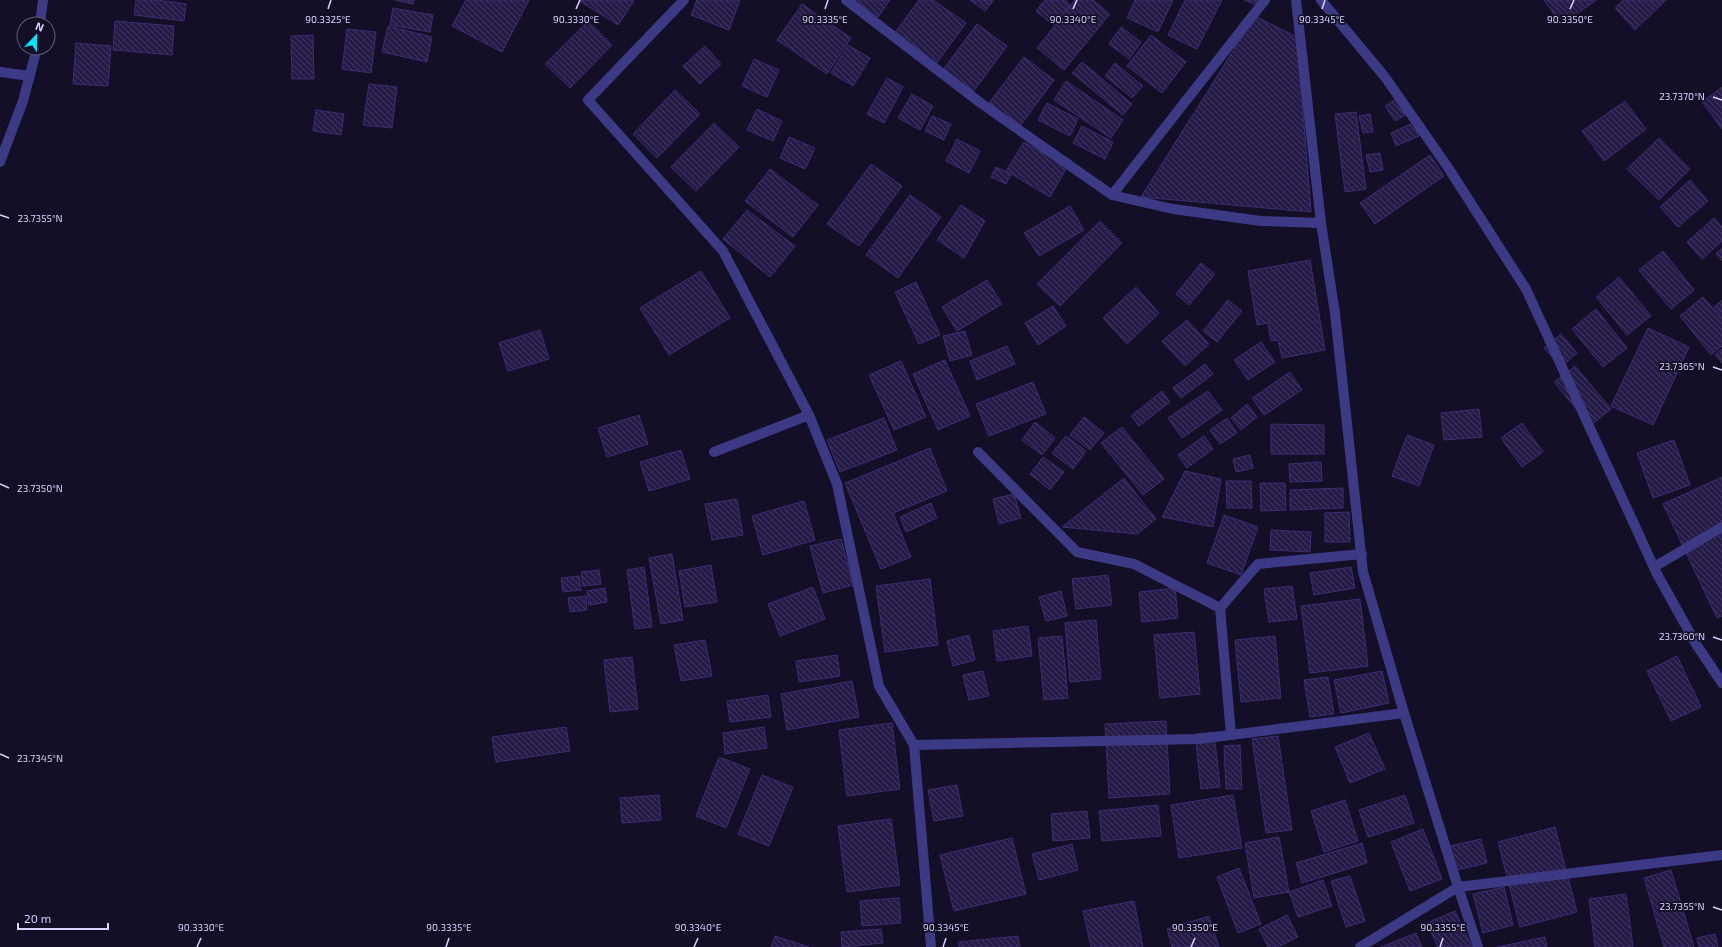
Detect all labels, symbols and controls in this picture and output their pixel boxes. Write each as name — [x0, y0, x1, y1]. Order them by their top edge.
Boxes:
text: 90.3325°E — [305, 13, 351, 25]
text: 90.3330°E — [553, 13, 599, 25]
text: 90.3335°E — [802, 13, 848, 25]
text: 90.3340°E — [1050, 13, 1097, 25]
text: 90.3345°E — [1299, 13, 1345, 25]
text: 90.3350°E — [1547, 13, 1593, 25]
north arrow — [16, 16, 56, 56]
text: N — [34, 19, 46, 34]
text: 23.7370°N — [1659, 90, 1705, 102]
text: 23.7355°N — [17, 212, 63, 224]
text: 23.7365°N — [1659, 360, 1705, 372]
text: 23.7350°N — [17, 482, 63, 494]
text: 23.7360°N — [1659, 630, 1705, 642]
text: 23.7345°N — [17, 752, 63, 764]
text: 23.7355°N — [1659, 900, 1705, 912]
scale bar — [18, 905, 108, 931]
text: 20 m — [24, 911, 51, 925]
text: 90.3330°E — [178, 921, 224, 933]
text: 90.3335°E — [426, 921, 472, 933]
text: 90.3340°E — [675, 921, 722, 933]
text: 90.3345°E — [923, 921, 969, 933]
text: 90.3350°E — [1172, 921, 1218, 933]
text: 90.3355°E — [1420, 921, 1466, 933]

